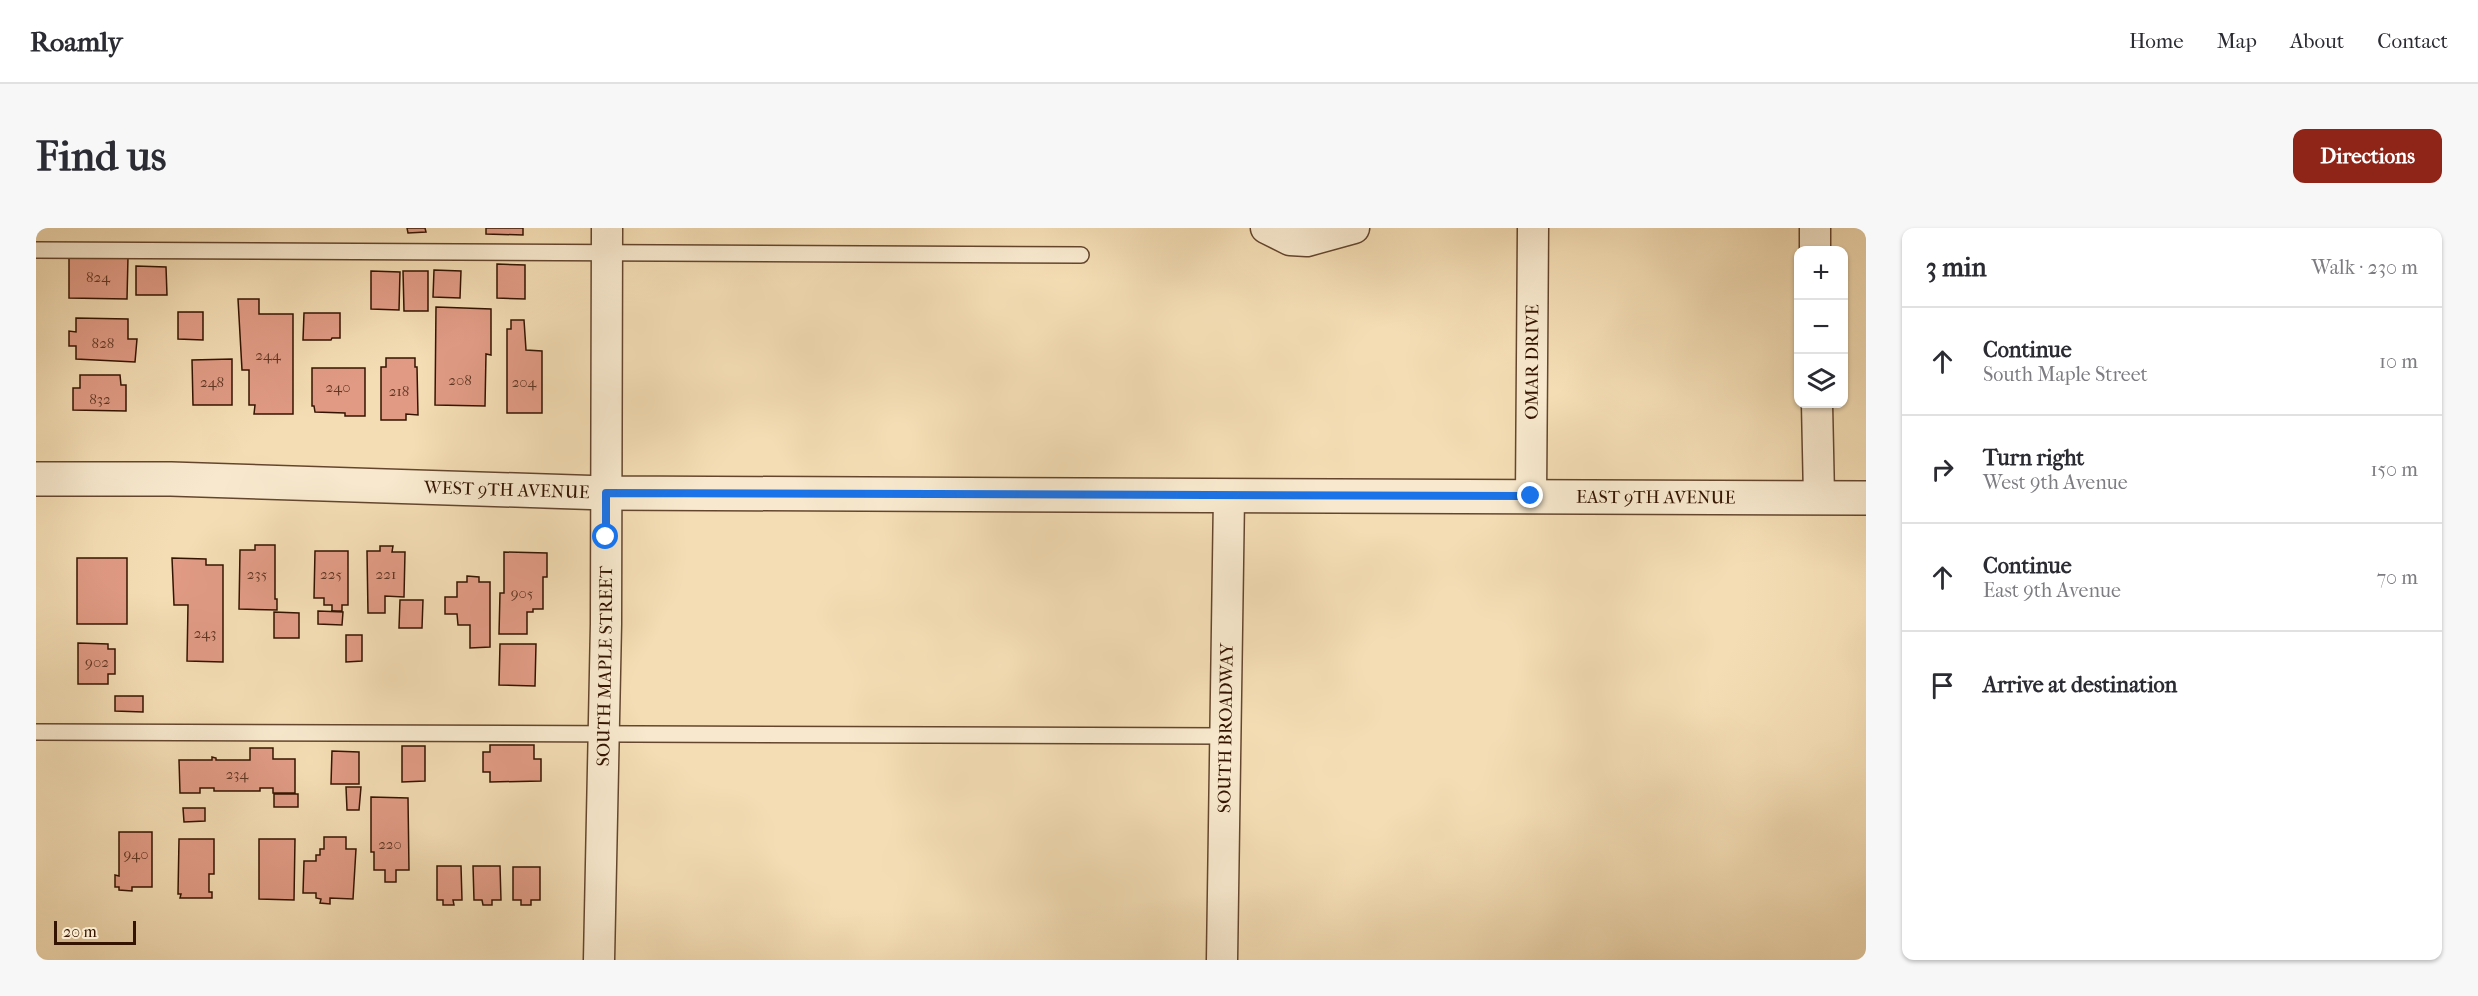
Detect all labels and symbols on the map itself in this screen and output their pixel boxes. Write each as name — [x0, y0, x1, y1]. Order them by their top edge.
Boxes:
house number: 824 — [86, 268, 111, 286]
street label: OMAR DRIVE — [1521, 304, 1543, 420]
house number: 828 — [92, 334, 114, 352]
house number: 244 — [255, 346, 282, 364]
house number: 208 — [448, 371, 472, 389]
house number: 248 — [200, 373, 224, 391]
house number: 204 — [512, 373, 537, 391]
house number: 240 — [326, 378, 350, 396]
house number: 218 — [389, 382, 409, 400]
house number: 832 — [89, 390, 111, 408]
street label: WEST 9TH AVENUE — [423, 477, 590, 503]
route end — [1517, 482, 1543, 508]
street label: EAST 9TH AVENUE — [1576, 486, 1736, 508]
route start — [592, 523, 618, 549]
house number: 235 — [247, 565, 267, 583]
house number: 225 — [320, 565, 342, 583]
house number: 221 — [376, 565, 396, 583]
street label: SOUTH MAPLE STREET — [593, 565, 617, 767]
house number: 905 — [511, 584, 533, 602]
house number: 243 — [194, 624, 216, 642]
street label: SOUTH BROADWAY — [1214, 642, 1237, 813]
house number: 902 — [85, 653, 109, 671]
house number: 234 — [226, 765, 249, 783]
house number: 220 — [378, 835, 402, 853]
house number: 940 — [124, 845, 148, 863]
scale bar — [54, 918, 136, 946]

